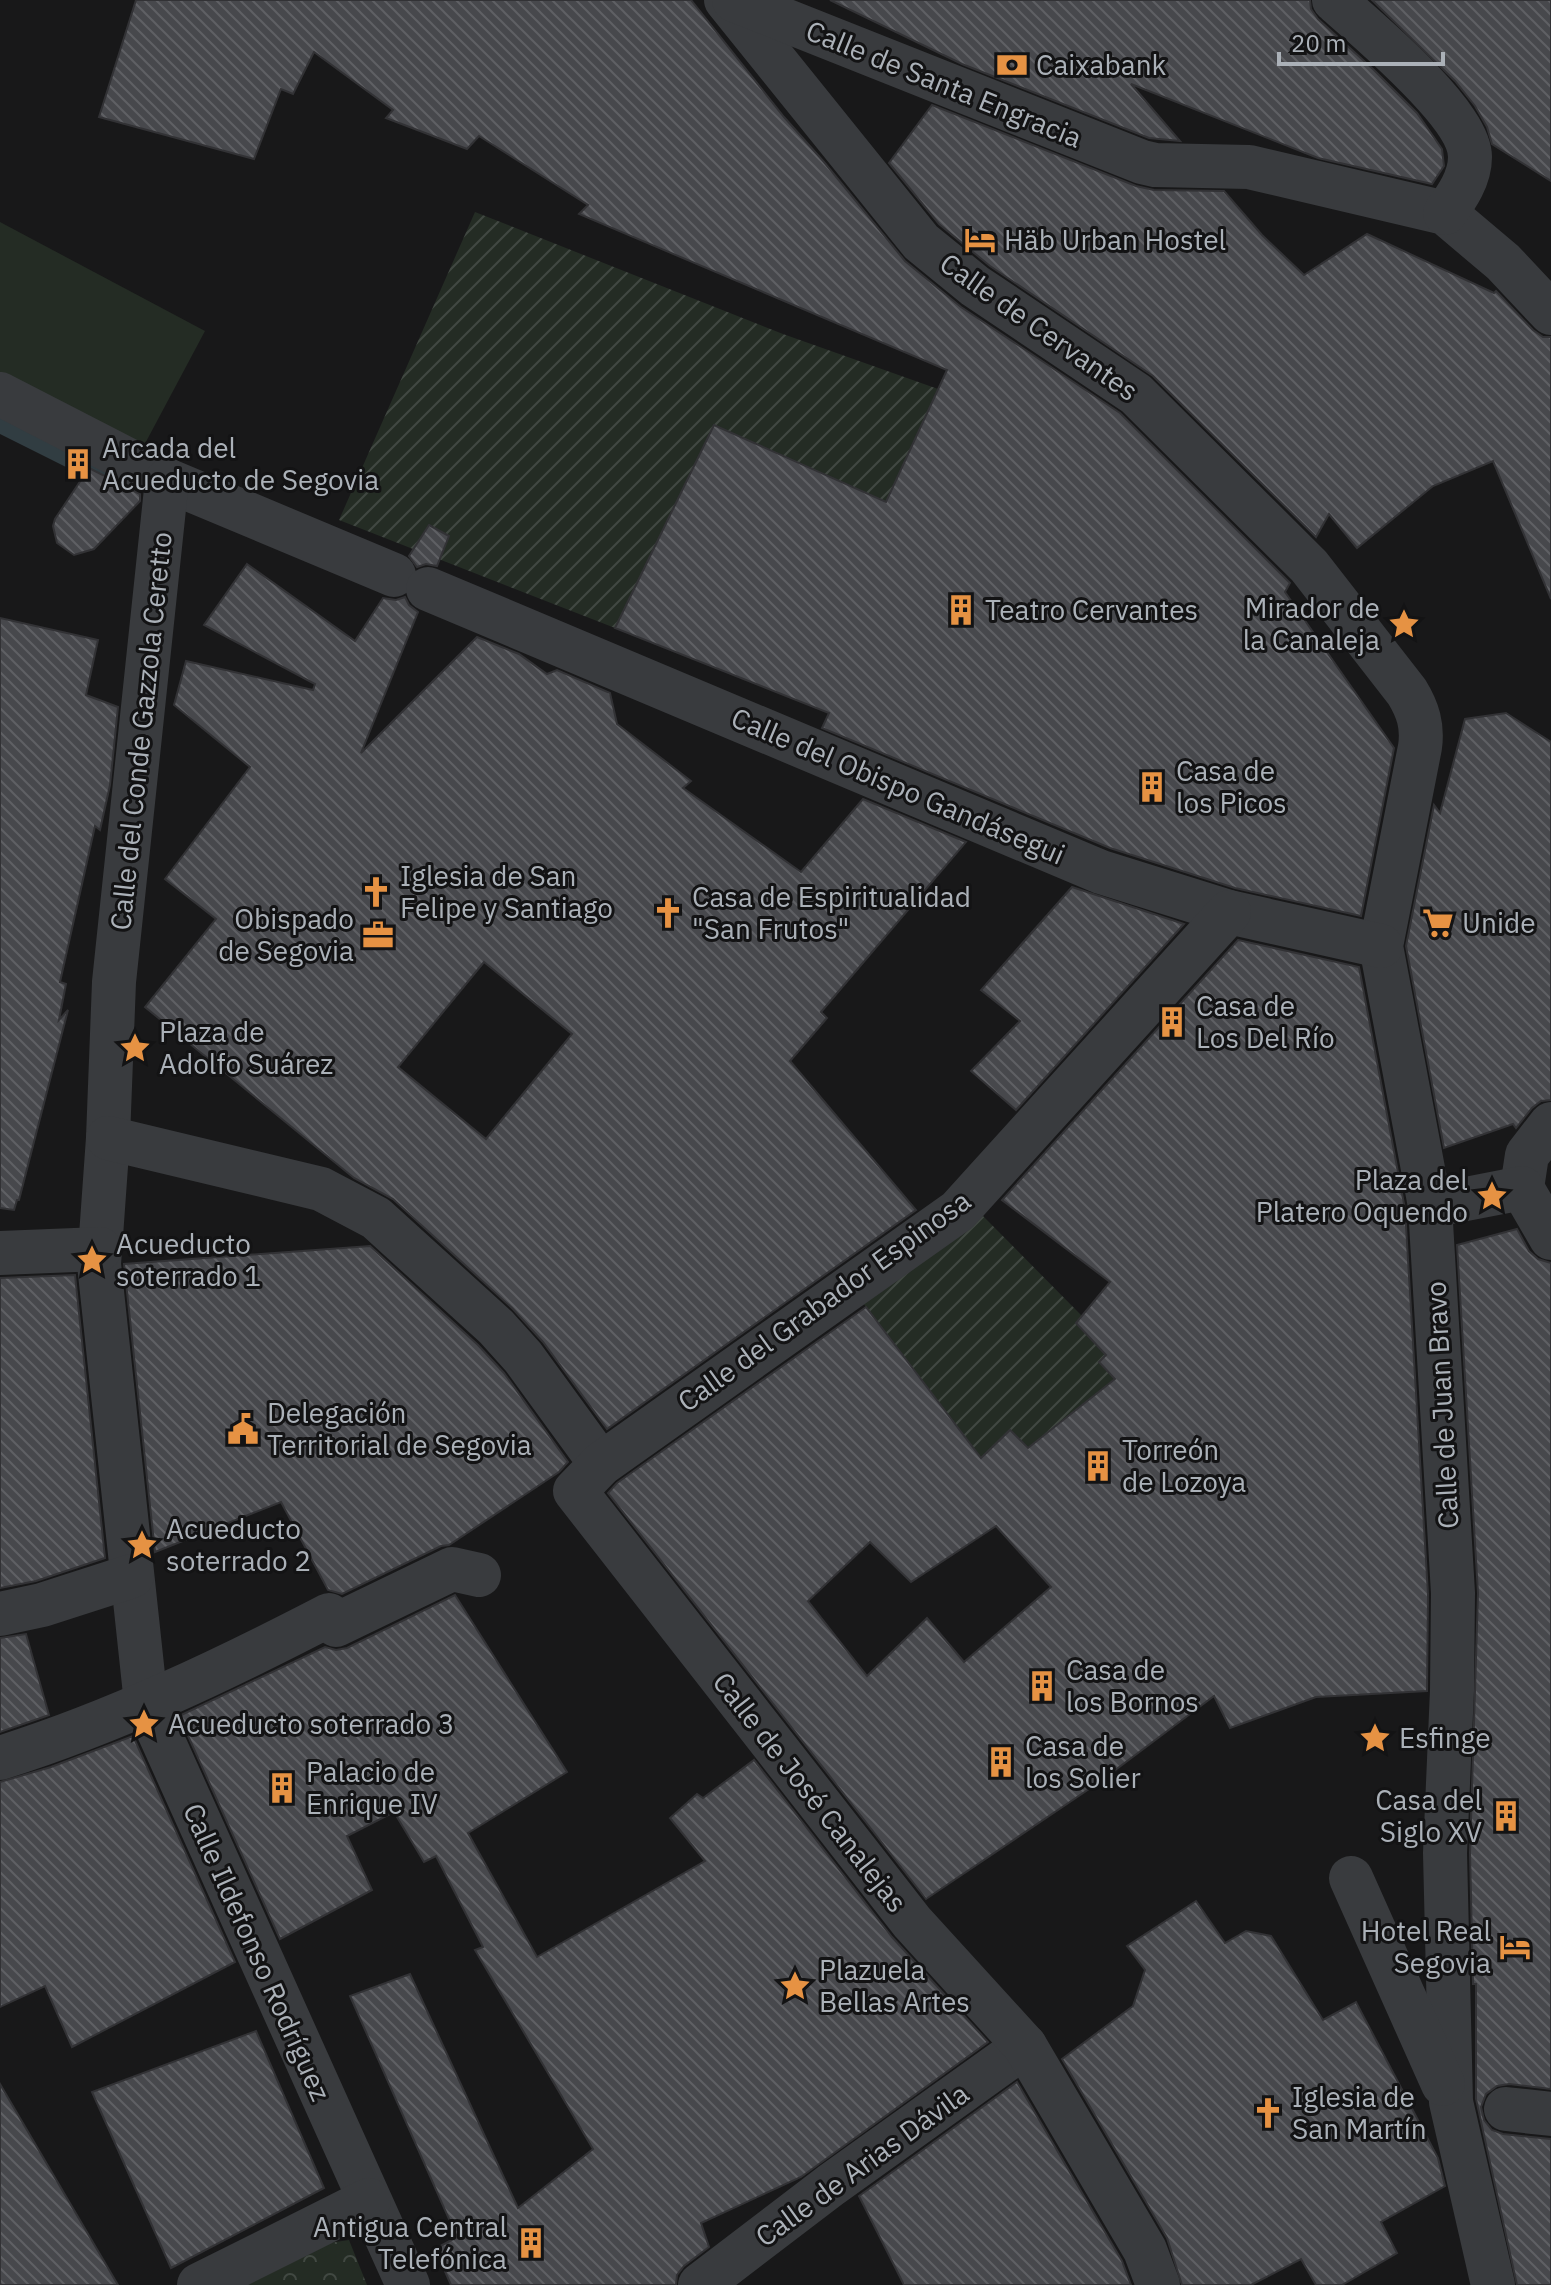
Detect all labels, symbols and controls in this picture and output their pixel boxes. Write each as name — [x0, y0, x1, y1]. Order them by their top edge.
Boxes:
street label: Calle de Santa Engracia — [801, 11, 1088, 156]
scale bar — [1279, 16, 1443, 66]
text: 20 m — [1291, 27, 1346, 59]
place label: Caixabank — [1036, 46, 1167, 83]
bank icon: Caixabank — [995, 48, 1029, 82]
place label: Häb Urban Hostel — [1004, 221, 1226, 258]
hotel icon: Häb Urban Hostel — [963, 223, 997, 257]
street label: Calle de Cervantes — [933, 244, 1146, 409]
place label: Arcada del Acueducto de Segovia — [102, 429, 379, 498]
building icon: Arcada del Acueducto de Segovia — [61, 447, 95, 481]
street label: Calle del Conde Gazzola Ceretto — [101, 530, 180, 932]
place label: Mirador de la Canaleja — [1243, 589, 1380, 658]
place label: Teatro Cervantes — [985, 591, 1198, 628]
building icon: Teatro Cervantes — [944, 593, 978, 627]
place icon: Mirador de la Canaleja — [1387, 607, 1421, 641]
street label: Calle del Obispo Gandásegui — [726, 698, 1070, 873]
place label: Casa de los Picos — [1176, 752, 1287, 821]
building icon: Casa de los Picos — [1135, 770, 1169, 804]
place label: Iglesia de San Felipe y Santiago — [400, 857, 613, 926]
church icon: Iglesia de San Felipe y Santiago — [359, 875, 393, 909]
place label: Casa de Espiritualidad "San Frutos" — [692, 878, 971, 947]
church icon: Casa de Espiritualidad "San Frutos" — [651, 896, 685, 930]
place label: Obispado de Segovia — [218, 900, 354, 969]
place label: Unide — [1462, 904, 1536, 941]
supermarket icon: Unide — [1421, 906, 1455, 940]
office icon: Obispado de Segovia — [361, 918, 395, 952]
place label: Casa de Los Del Río — [1196, 987, 1335, 1056]
building icon: Casa de Los Del Río — [1155, 1005, 1189, 1039]
place label: Plaza de Adolfo Suárez — [159, 1013, 333, 1082]
place icon: Plaza de Adolfo Suárez — [118, 1031, 152, 1065]
place label: Plaza del Platero Oquendo — [1256, 1161, 1468, 1230]
place icon: Plaza del Platero Oquendo — [1475, 1179, 1509, 1213]
street label: Calle del Grabador Espinosa — [670, 1182, 977, 1419]
place label: Acueducto soterrado 1 — [116, 1225, 261, 1294]
place icon: Acueducto soterrado 1 — [75, 1243, 109, 1277]
street label: Calle de Juan Bravo — [1417, 1280, 1466, 1530]
place label: Delegación Territorial de Segovia — [267, 1394, 532, 1463]
public building icon: Delegación Territorial de Segovia — [226, 1412, 260, 1446]
place label: Torreón de Lozoya — [1122, 1431, 1246, 1500]
building icon: Torreón de Lozoya — [1081, 1449, 1115, 1483]
place label: Acueducto soterrado 2 — [166, 1510, 311, 1579]
place icon: Acueducto soterrado 2 — [125, 1528, 159, 1562]
place label: Casa de los Bornos — [1066, 1651, 1199, 1720]
street label: Calle de José Canalejas — [705, 1664, 916, 1919]
building icon: Casa de los Bornos — [1025, 1669, 1059, 1703]
place label: Acueducto soterrado 3 — [168, 1705, 455, 1742]
place icon: Acueducto soterrado 3 — [127, 1707, 161, 1741]
place label: Esfinge — [1399, 1719, 1491, 1756]
place icon: Esfinge — [1358, 1721, 1392, 1755]
place label: Casa de los Solier — [1025, 1727, 1141, 1796]
building icon: Casa de los Solier — [984, 1745, 1018, 1779]
place label: Palacio de Enrique IV — [306, 1753, 438, 1822]
building icon: Palacio de Enrique IV — [265, 1771, 299, 1805]
place label: Casa del Siglo XV — [1375, 1781, 1482, 1850]
street label: Calle Ildefonso Rodríguez — [175, 1797, 340, 2106]
building icon: Casa del Siglo XV — [1489, 1799, 1523, 1833]
place label: Hotel Real Segovia — [1361, 1912, 1491, 1981]
hotel icon: Hotel Real Segovia — [1498, 1930, 1532, 1964]
place label: Plazuela Bellas Artes — [819, 1951, 970, 2020]
place icon: Plazuela Bellas Artes — [778, 1969, 812, 2003]
street label: Calle de Arias Dávila — [748, 2075, 976, 2254]
place label: Iglesia de San Martín — [1292, 2078, 1427, 2147]
church icon: Iglesia de San Martín — [1251, 2096, 1285, 2130]
place label: Antigua Central Telefónica — [313, 2208, 507, 2277]
building icon: Antigua Central Telefónica — [514, 2226, 548, 2260]

